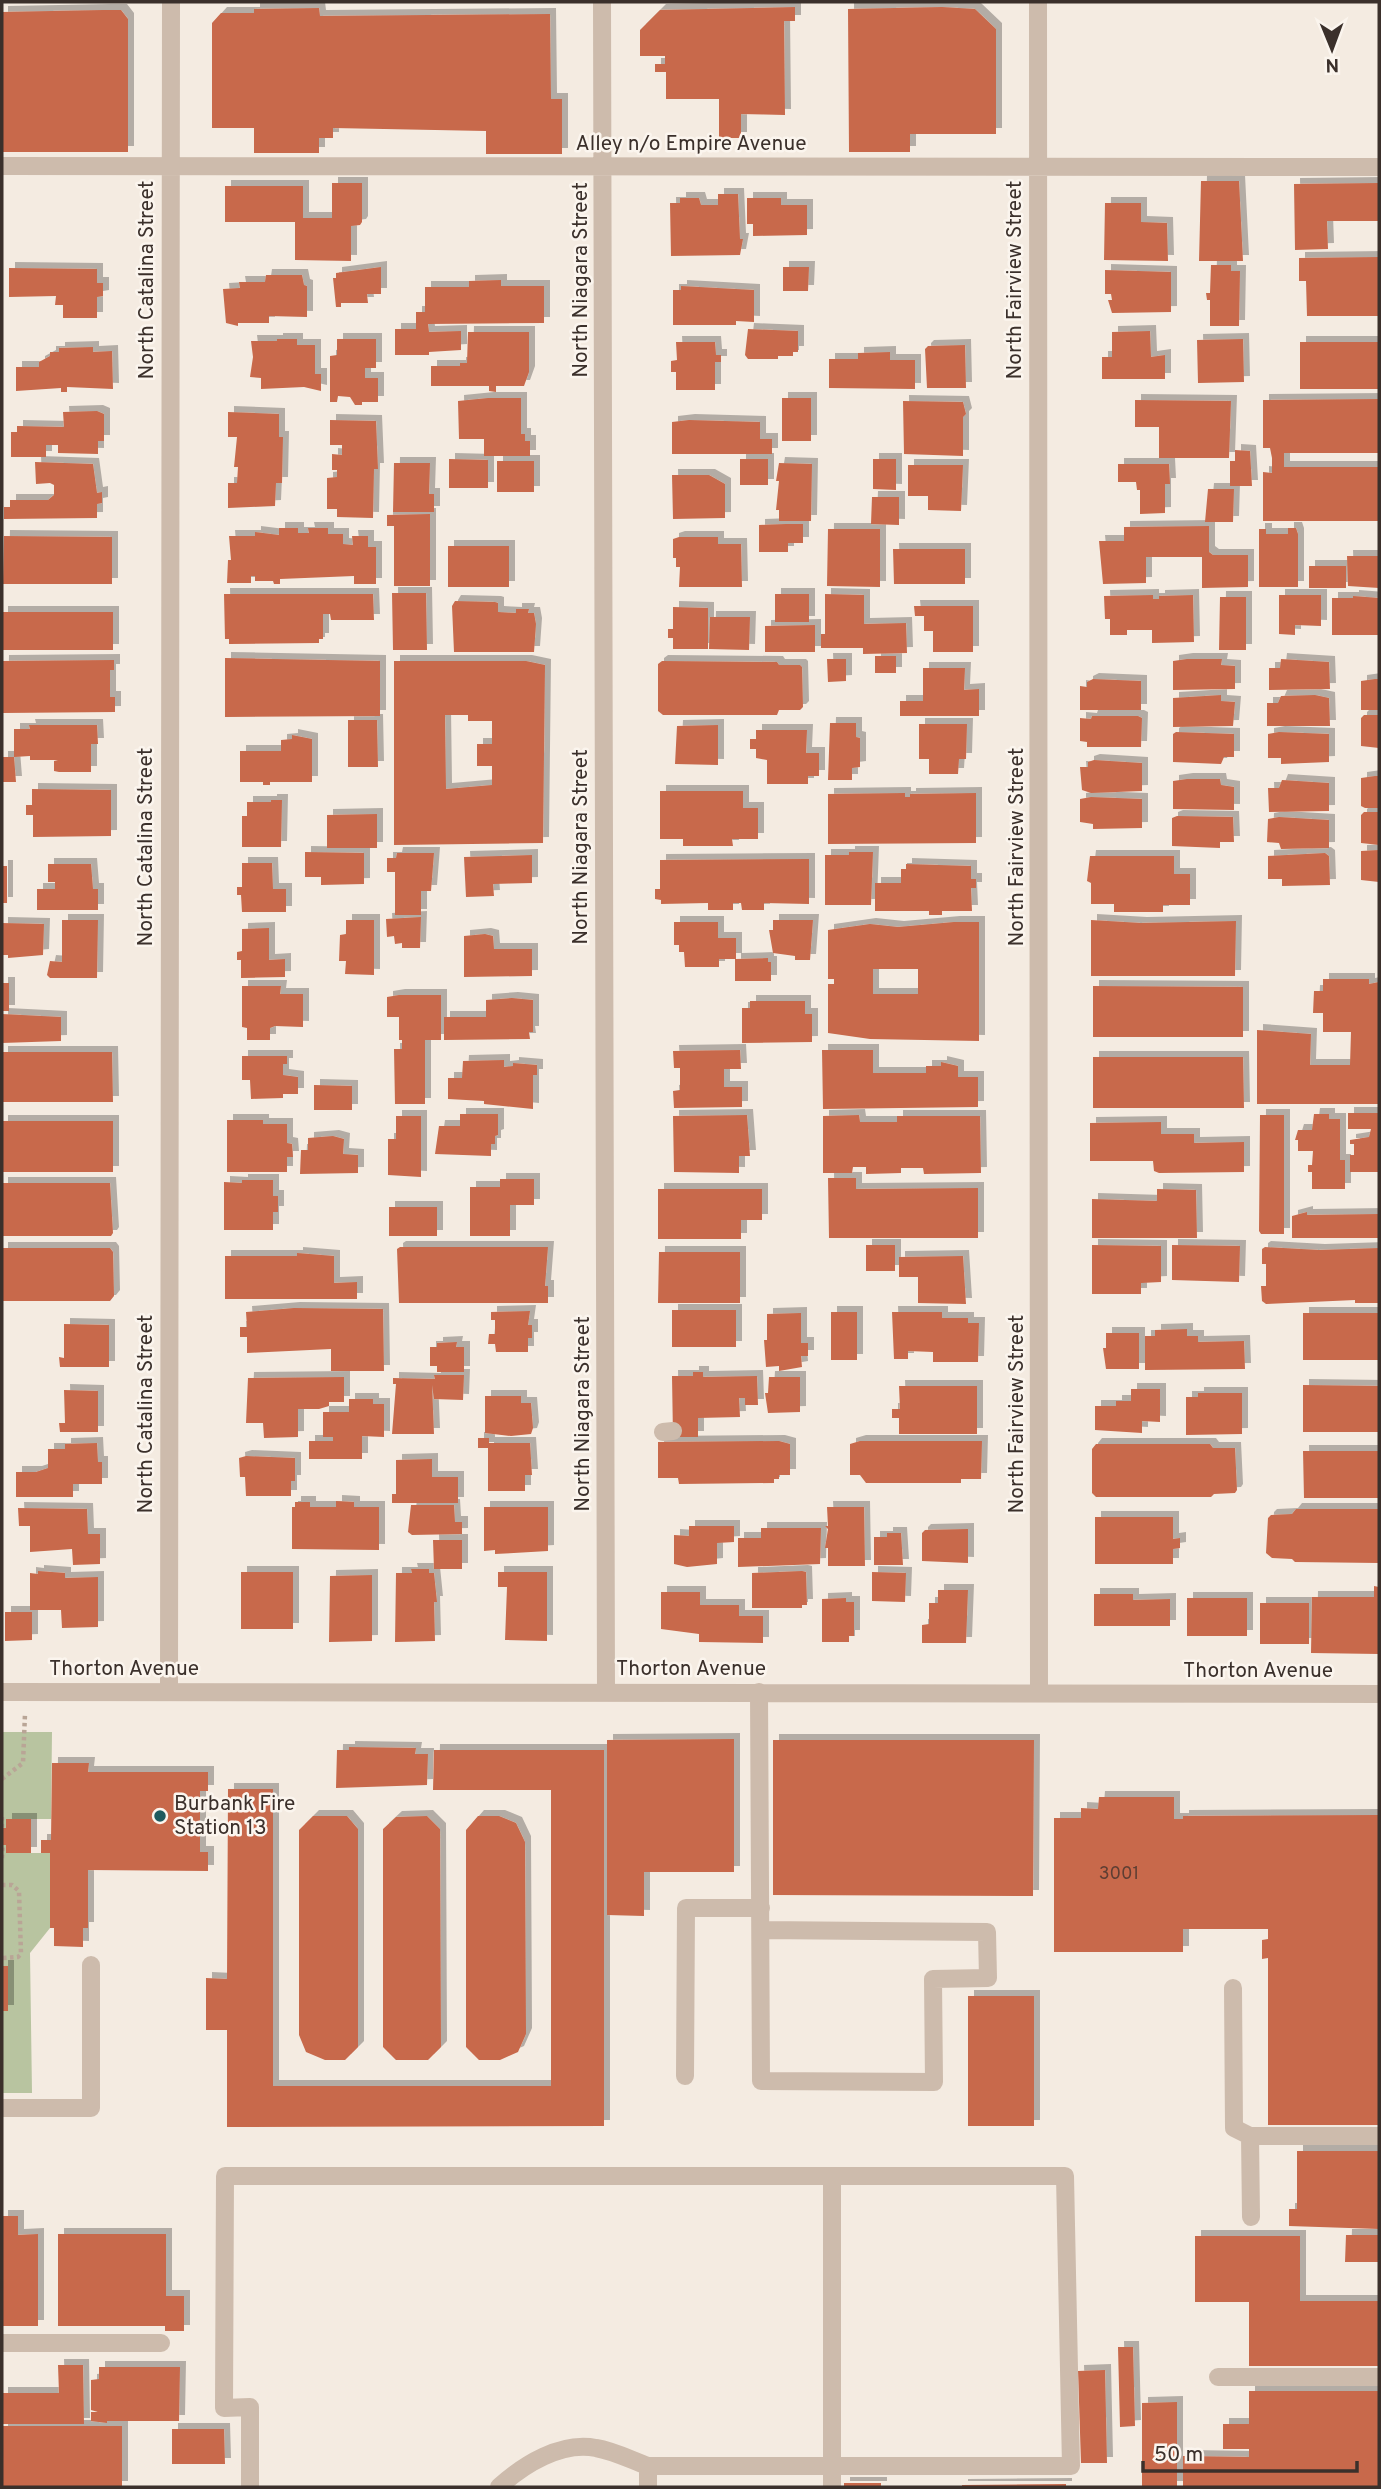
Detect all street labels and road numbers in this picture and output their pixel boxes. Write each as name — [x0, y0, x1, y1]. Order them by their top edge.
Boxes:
street label: Alley n/o Empire Avenue — [576, 131, 806, 158]
street label: North Fairview Street — [1002, 180, 1029, 380]
street label: North Catalina Street — [134, 181, 161, 379]
street label: North Niagara Street — [568, 182, 595, 378]
street label: North Fairview Street — [1004, 747, 1031, 947]
street label: North Catalina Street — [133, 748, 160, 946]
street label: North Niagara Street — [568, 749, 595, 945]
street label: North Fairview Street — [1004, 1314, 1031, 1514]
street label: North Catalina Street — [133, 1315, 160, 1513]
street label: North Niagara Street — [570, 1316, 597, 1512]
street label: Thorton Avenue — [49, 1656, 199, 1683]
street label: Thorton Avenue — [616, 1656, 766, 1683]
street label: Thorton Avenue — [1183, 1658, 1333, 1685]

